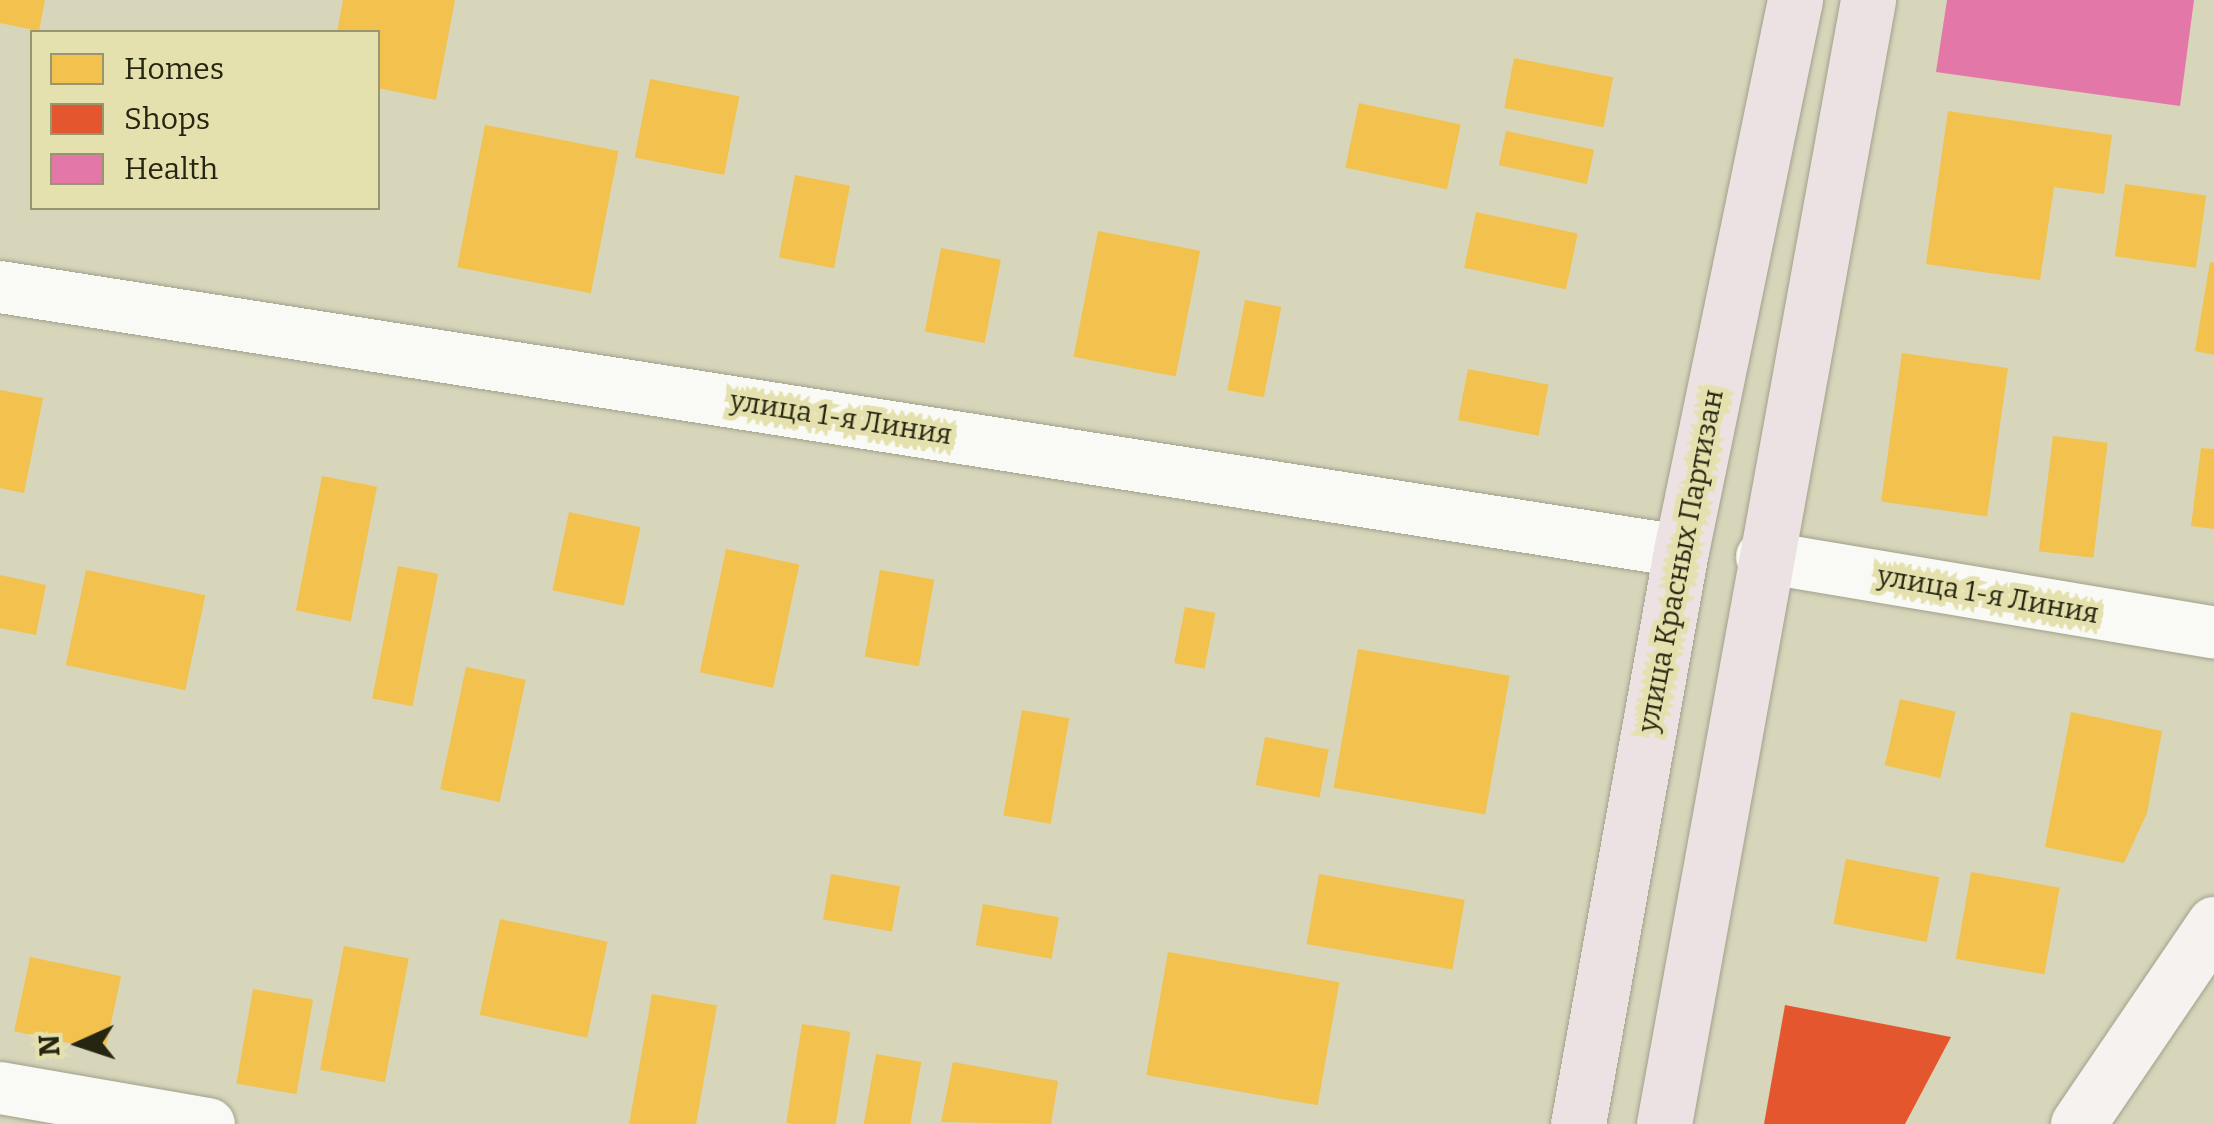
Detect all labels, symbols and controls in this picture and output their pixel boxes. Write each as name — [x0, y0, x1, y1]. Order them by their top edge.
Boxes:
legend — [30, 30, 380, 210]
text: Homes — [124, 51, 224, 87]
text: Shops — [124, 101, 210, 137]
text: Health — [124, 151, 218, 187]
street label: улица 1-я Линия — [728, 384, 954, 452]
street label: улица Красных Партизан — [1631, 387, 1731, 735]
street label: улица 1-я Линия — [1875, 559, 2101, 631]
north arrow — [30, 994, 130, 1094]
text: N — [32, 1034, 67, 1057]

